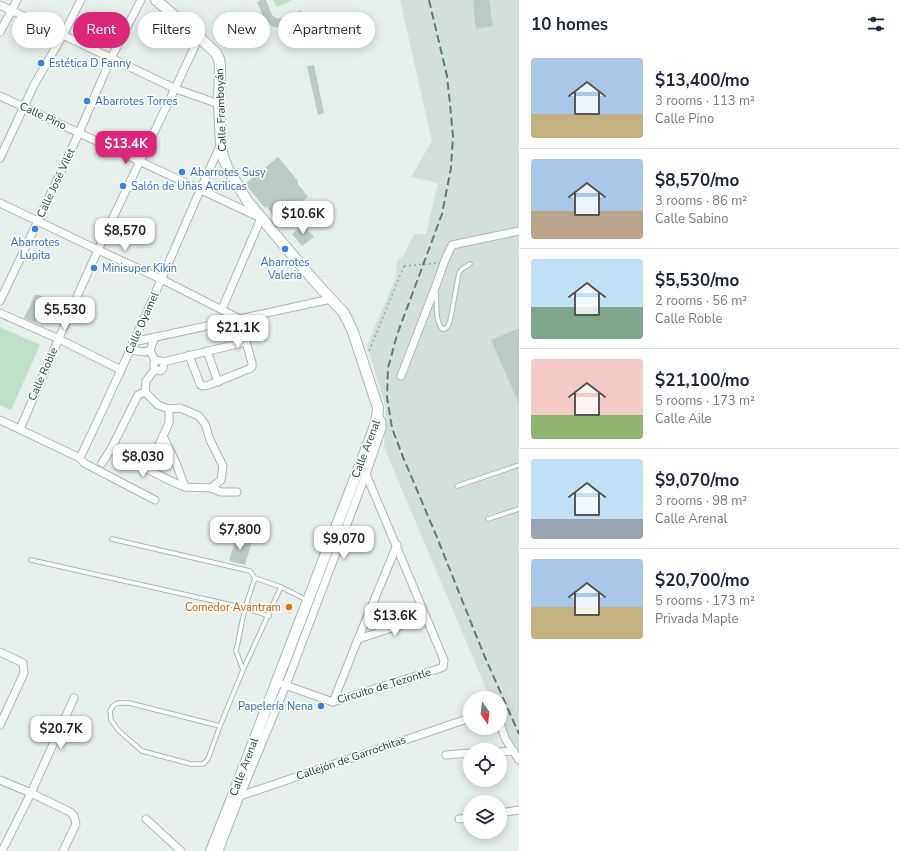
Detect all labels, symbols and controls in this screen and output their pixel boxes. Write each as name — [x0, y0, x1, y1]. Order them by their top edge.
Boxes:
chip: Buy — [12, 12, 65, 48]
chip: Rent — [73, 12, 130, 48]
chip: Filters — [138, 12, 205, 48]
chip: New — [213, 12, 270, 48]
chip: Apartment — [278, 12, 375, 48]
text: 10 homes — [531, 13, 608, 36]
icon: filters — [865, 13, 887, 35]
place label: Estética D Fanny — [49, 56, 131, 71]
marker: Estética D Fanny — [36, 58, 46, 68]
street label: Calle Framboyán — [212, 68, 230, 152]
text: $13,400/mo — [655, 69, 749, 92]
icon: home — [563, 74, 611, 122]
text: 3 rooms · 113 m² — [655, 92, 755, 110]
place label: Abarrotes Torres — [95, 94, 178, 109]
marker: Abarrotes Torres — [82, 96, 92, 106]
street label: Calle Pino — [17, 99, 69, 133]
text: Calle Pino — [655, 110, 714, 128]
pin: $13.4K — [93, 131, 159, 165]
text: $13.4K — [104, 135, 148, 153]
street label: Calle José Vilet — [33, 146, 79, 220]
place label: Abarrotes Susy — [190, 165, 266, 180]
marker: Abarrotes Susy — [177, 167, 187, 177]
text: $8,570/mo — [655, 169, 739, 192]
icon: home — [563, 175, 611, 223]
place label: Salón de Uñas Acrilicas — [131, 179, 247, 194]
marker: Salón de Uñas Acrilicas — [118, 181, 128, 191]
text: 3 rooms · 86 m² — [655, 192, 747, 210]
pin: $10.6K — [270, 201, 336, 235]
text: $10.6K — [281, 205, 325, 223]
text: Calle Sabino — [655, 210, 728, 228]
pin: $8,570 — [92, 218, 158, 252]
text: $8,570 — [104, 222, 146, 240]
marker: Abarrotes Lupita — [30, 224, 40, 234]
place label: Abarrotes Lupita — [10, 235, 60, 263]
marker: Abarrotes Valeria — [280, 244, 290, 254]
place label: Abarrotes Valeria — [260, 255, 310, 283]
place label: Minisuper Kikin — [102, 261, 177, 276]
marker: Minisuper Kikin — [89, 263, 99, 273]
text: $5,530/mo — [655, 269, 739, 292]
icon: home — [563, 275, 611, 323]
street label: Calle Oyamel — [122, 289, 163, 356]
text: 2 rooms · 56 m² — [655, 292, 747, 310]
pin: $5,530 — [32, 297, 98, 331]
text: $5,530 — [44, 301, 86, 319]
text: Calle Roble — [655, 310, 722, 328]
pin: $21.1K — [205, 315, 271, 349]
text: $21.1K — [216, 319, 260, 337]
street label: Calle Roble — [25, 345, 62, 403]
text: $21,100/mo — [655, 369, 749, 392]
icon: home — [563, 375, 611, 423]
text: 5 rooms · 173 m² — [655, 392, 755, 410]
text: Calle Aile — [655, 410, 712, 428]
street label: Calle Arenal — [348, 417, 384, 480]
pin: $8,030 — [110, 444, 176, 478]
text: $8,030 — [122, 448, 164, 466]
text: $9,070/mo — [655, 469, 739, 492]
icon: home — [563, 475, 611, 523]
text: 3 rooms · 98 m² — [655, 492, 747, 510]
text: Calle Arenal — [655, 510, 727, 528]
pin: $7,800 — [207, 517, 273, 551]
text: $7,800 — [219, 521, 261, 539]
pin: $9,070 — [311, 526, 377, 560]
text: $9,070 — [323, 530, 365, 548]
text: $20,700/mo — [655, 569, 749, 592]
icon: home — [563, 575, 611, 623]
text: 5 rooms · 173 m² — [655, 592, 755, 610]
place label: Comedor Avantram — [185, 600, 281, 615]
marker: Comedor Avantram — [284, 602, 294, 612]
pin: $13.6K — [362, 603, 428, 637]
text: $13.6K — [373, 607, 417, 625]
text: Privada Maple — [655, 610, 738, 628]
street label: Circuito de Tezontle — [335, 665, 433, 707]
north arrow — [463, 691, 507, 735]
map controls — [463, 691, 507, 839]
place label: Papelería Nena — [238, 699, 313, 714]
marker: Papelería Nena — [316, 701, 326, 711]
pin: $20.7K — [28, 716, 94, 750]
text: $20.7K — [39, 720, 83, 738]
street label: Callejón de Garrochitas — [294, 732, 408, 784]
street label: Calle Arenal — [226, 735, 262, 798]
button: locate — [463, 743, 507, 787]
button: layers — [463, 795, 507, 839]

